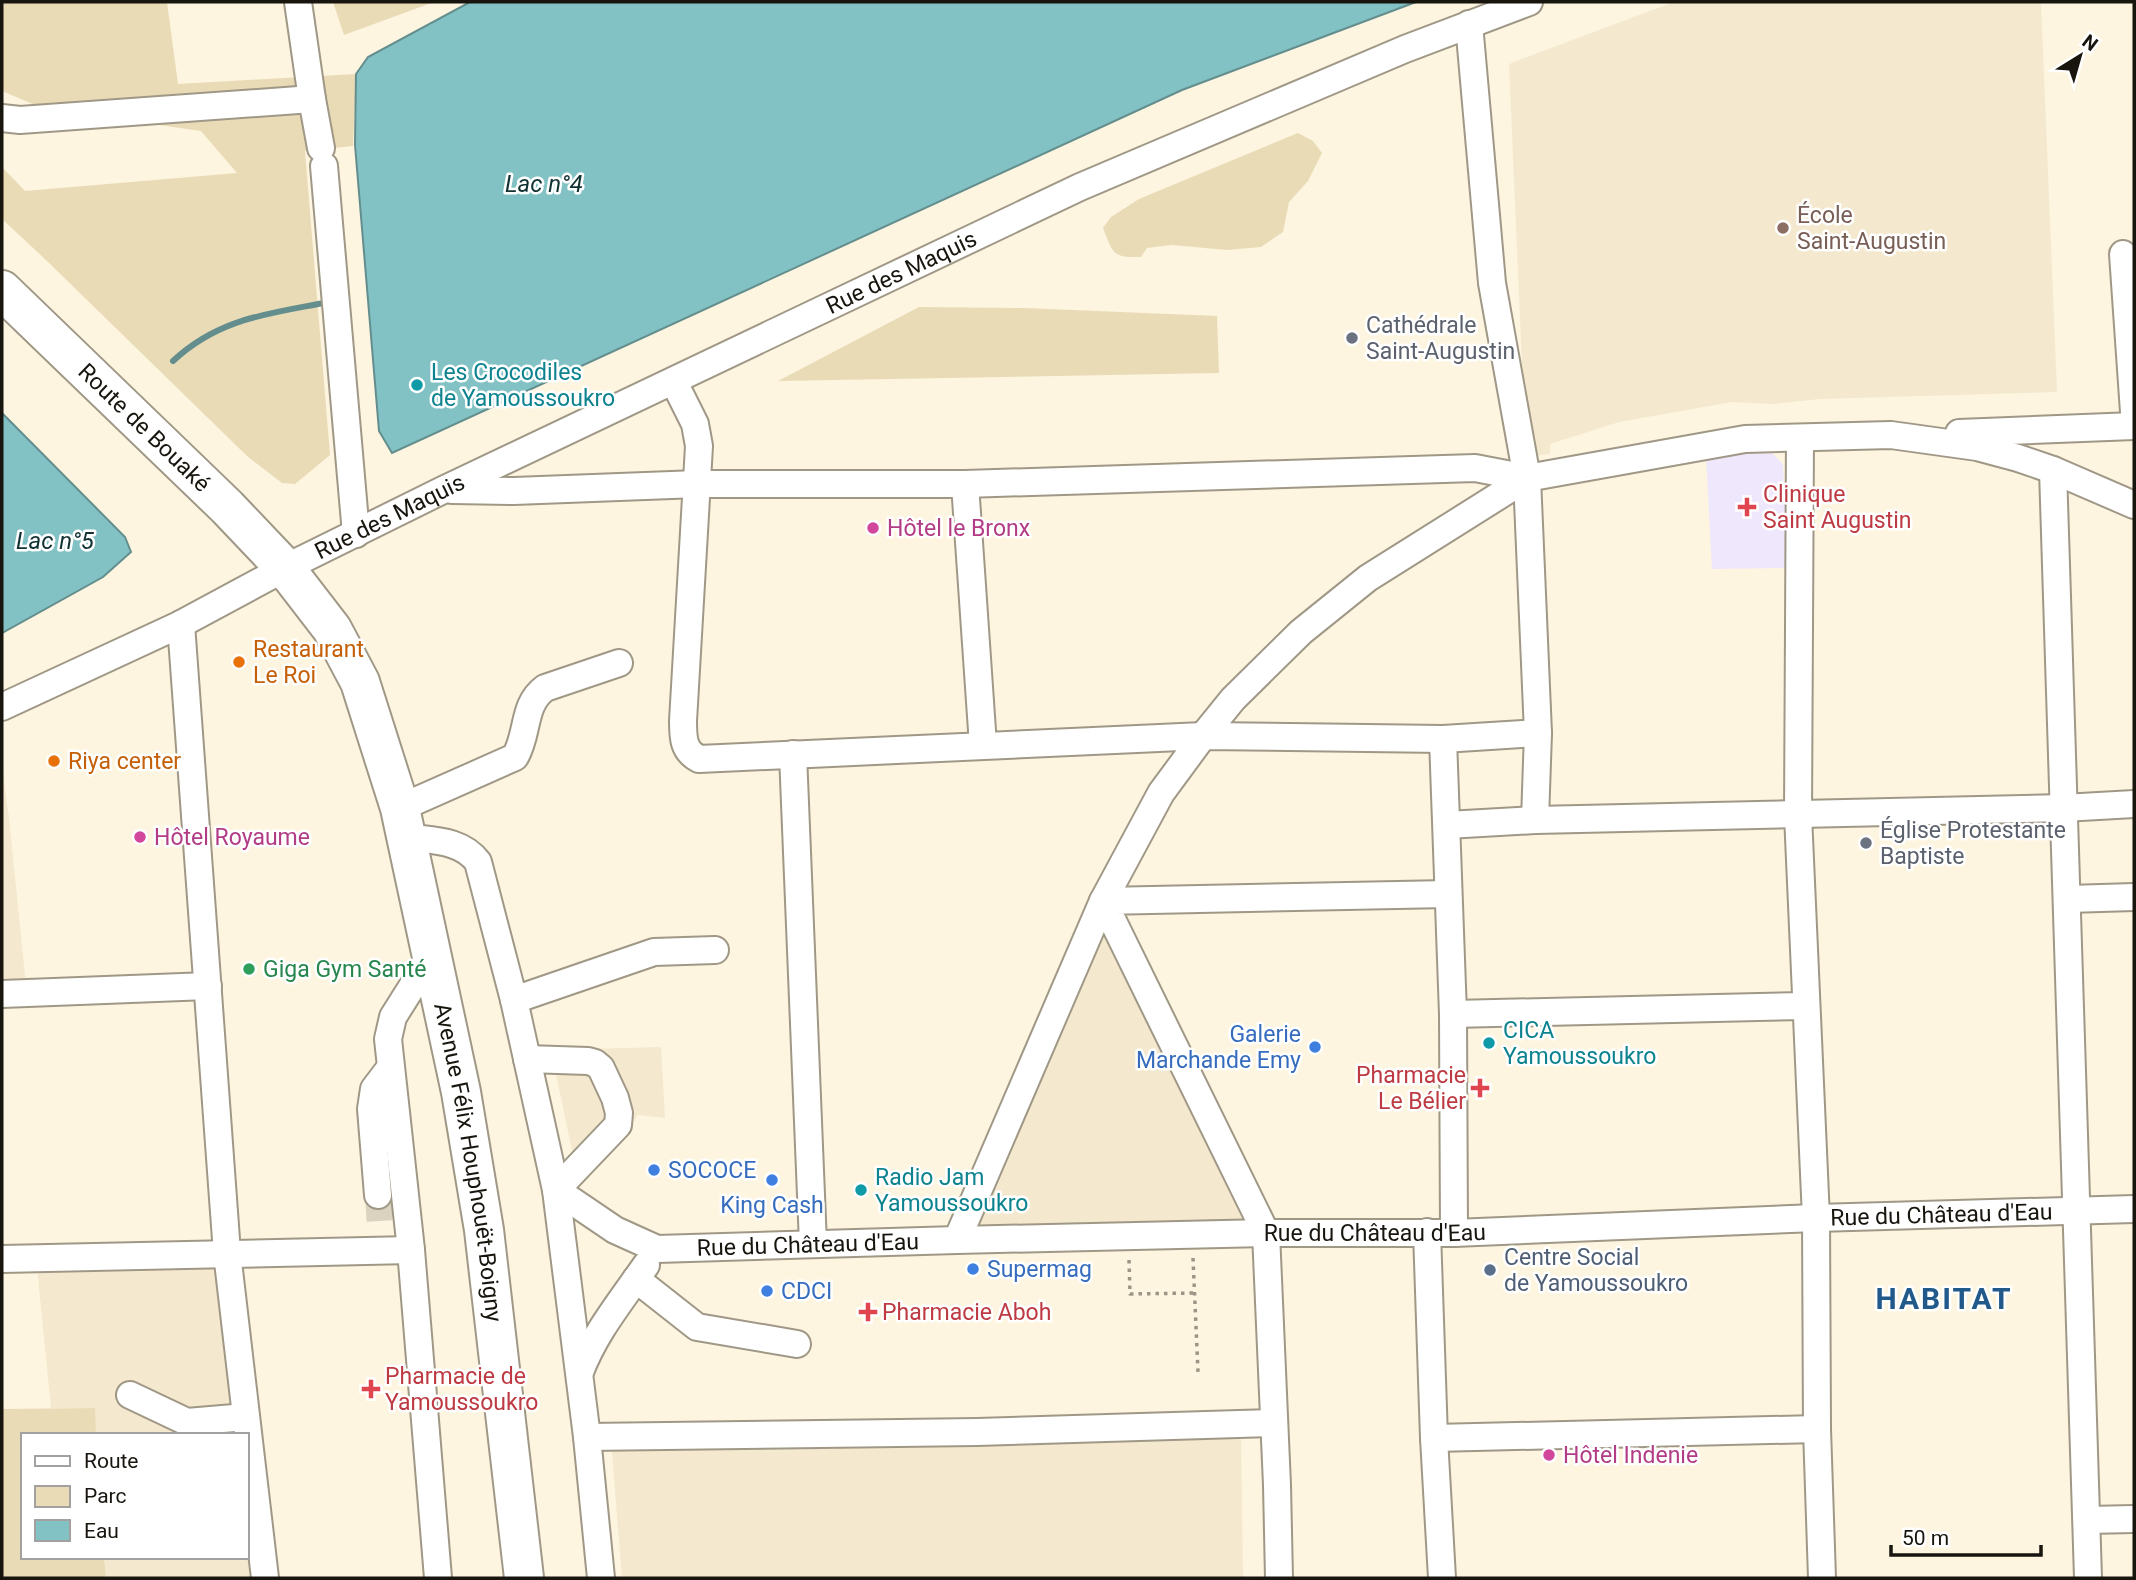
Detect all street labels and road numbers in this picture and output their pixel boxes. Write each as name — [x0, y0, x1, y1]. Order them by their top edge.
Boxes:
street label: Rue des Maquis — [822, 225, 981, 320]
street label: Route de Bouaké — [73, 358, 216, 497]
street label: Rue des Maquis — [311, 469, 469, 565]
street label: Avenue Félix Houphouët-Boigny — [428, 1000, 507, 1323]
street label: Rue du Château d'Eau — [1830, 1198, 2053, 1232]
street label: Rue du Château d'Eau — [1264, 1219, 1486, 1247]
street label: Rue du Château d'Eau — [696, 1228, 919, 1262]

